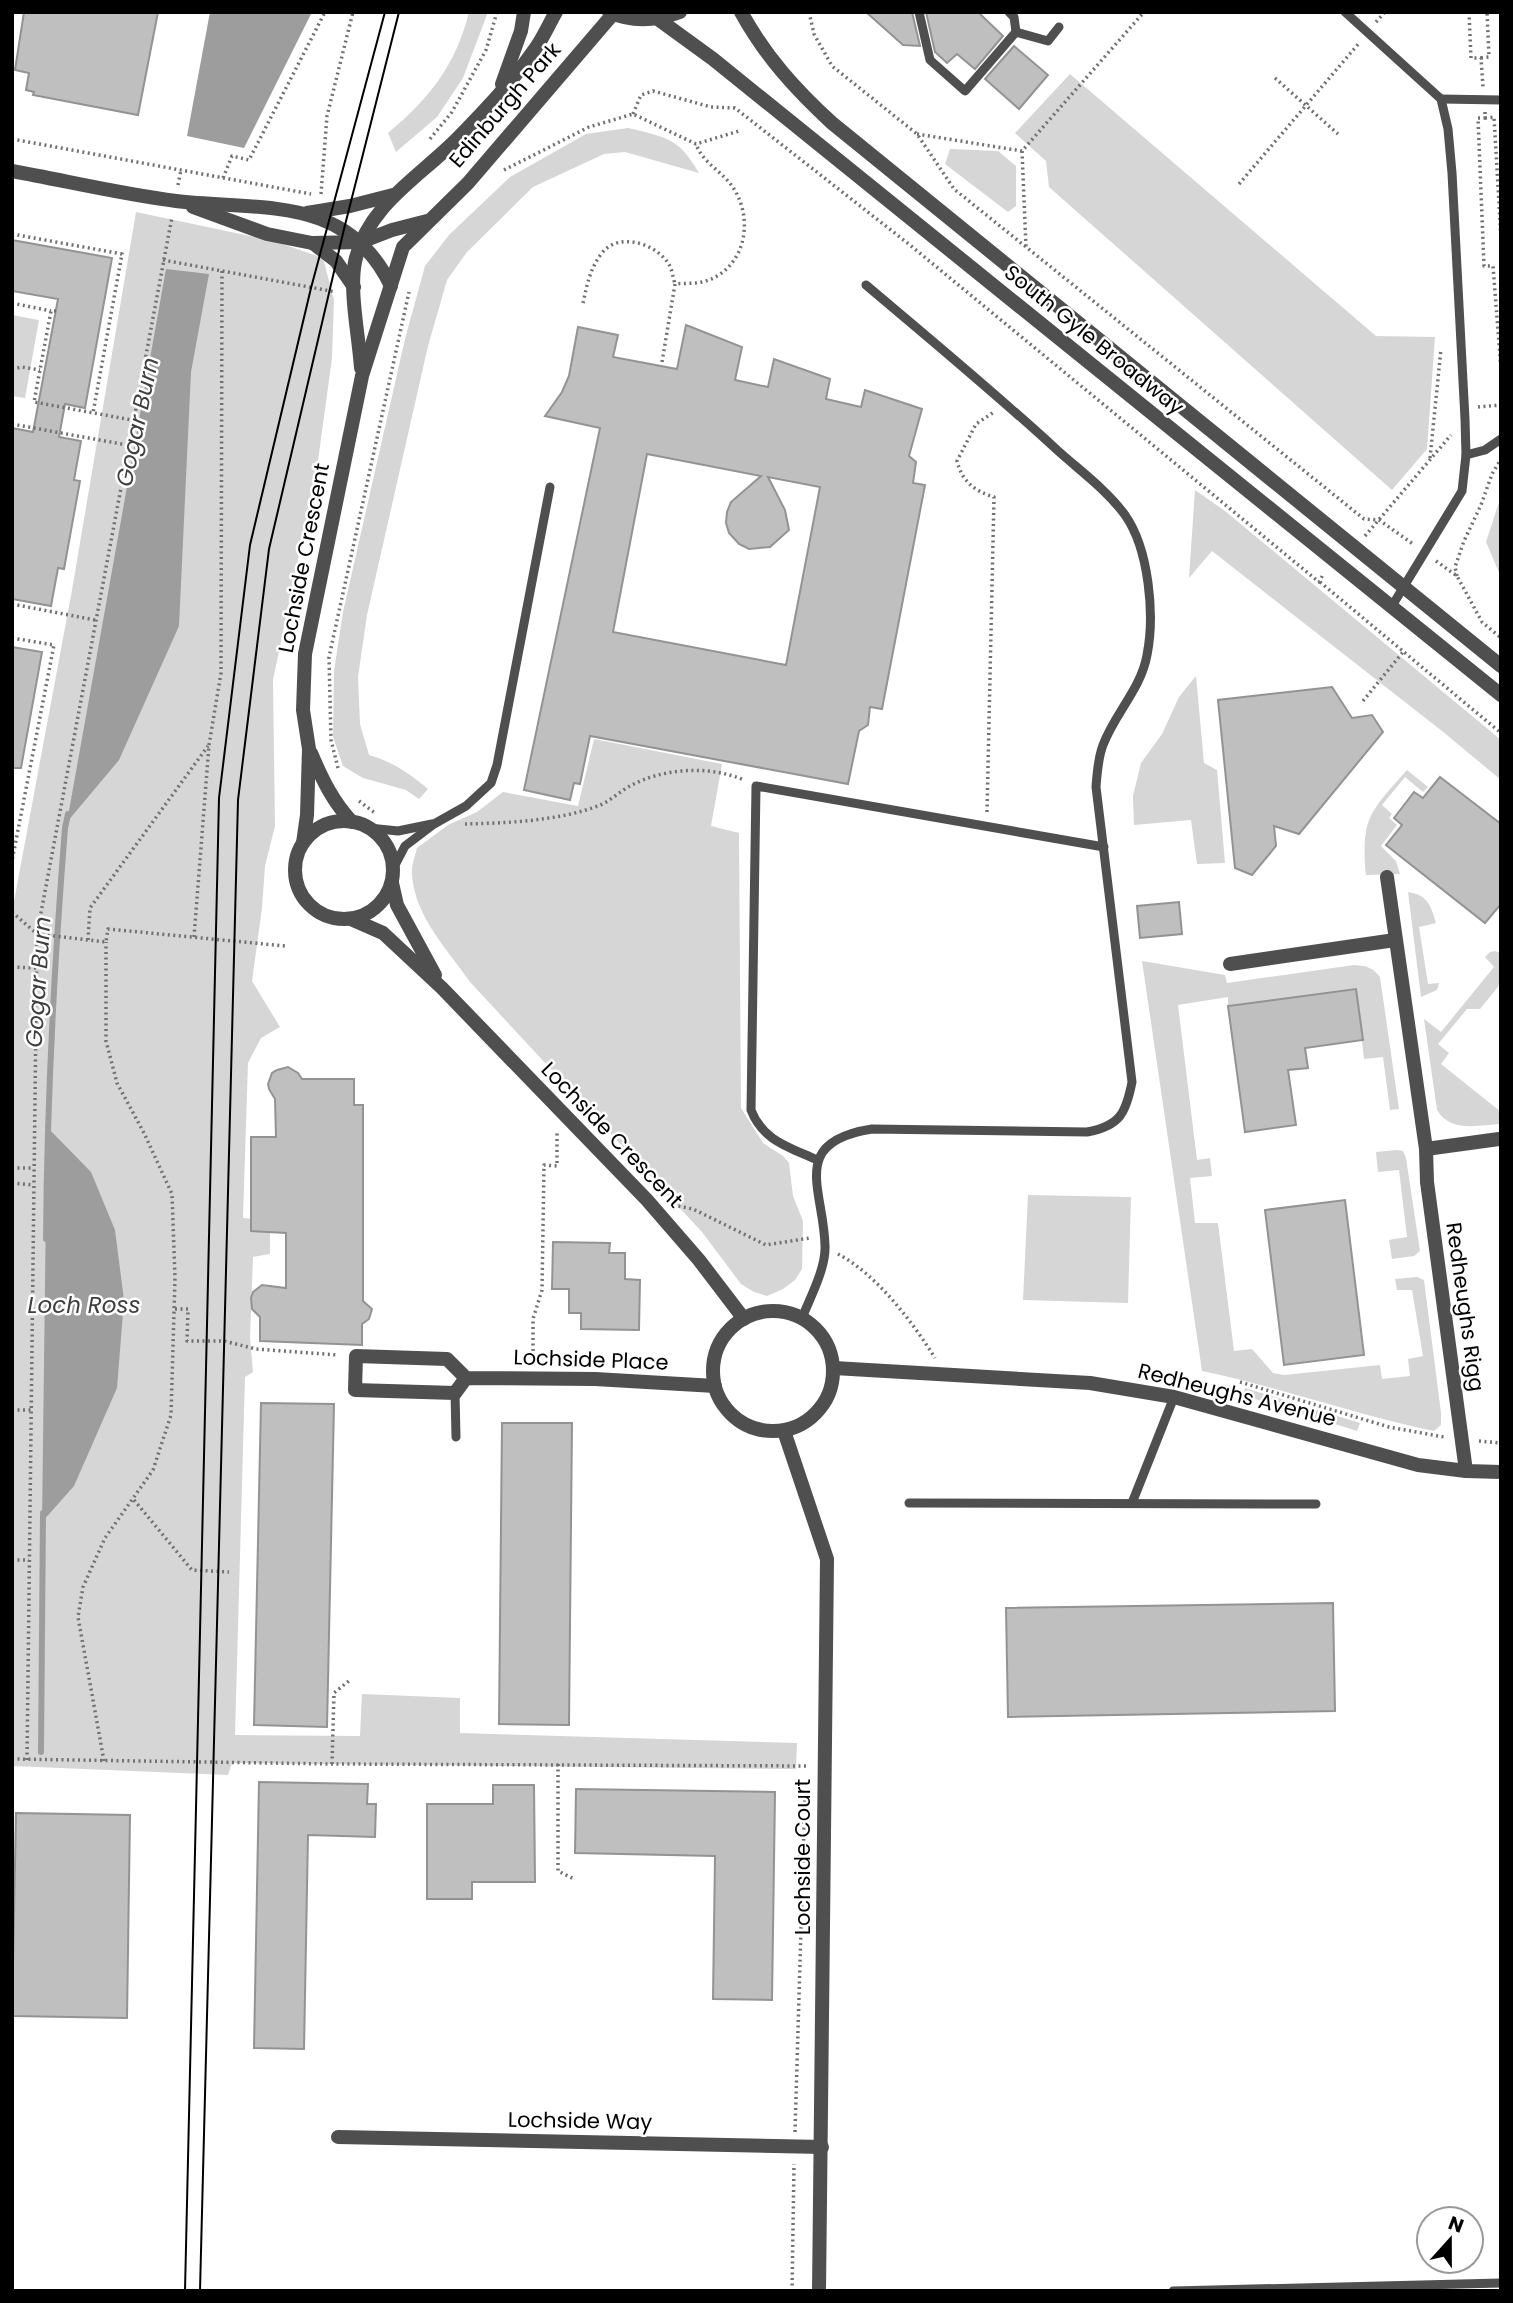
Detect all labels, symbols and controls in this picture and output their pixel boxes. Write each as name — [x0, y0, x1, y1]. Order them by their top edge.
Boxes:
street label: Edinburgh Park — [442, 36, 567, 174]
street label: South Gyle Broadway — [998, 258, 1190, 421]
water label: Gogar Burn — [108, 354, 166, 490]
street label: Lochside Crescent — [271, 461, 336, 655]
water label: Gogar Burn — [17, 915, 59, 1049]
street label: Lochside Crescent — [535, 1055, 690, 1214]
street label: Redheughs Rigg — [1439, 1221, 1492, 1393]
water label: Loch Ross — [28, 1289, 140, 1321]
street label: Lochside Place — [513, 1342, 669, 1377]
street label: Redheughs Avenue — [1135, 1356, 1339, 1433]
street label: Lochside Court — [788, 1779, 817, 1935]
street label: Lochside Way — [508, 2105, 653, 2136]
north arrow — [1415, 2205, 1485, 2275]
text: N — [1444, 2209, 1467, 2240]

